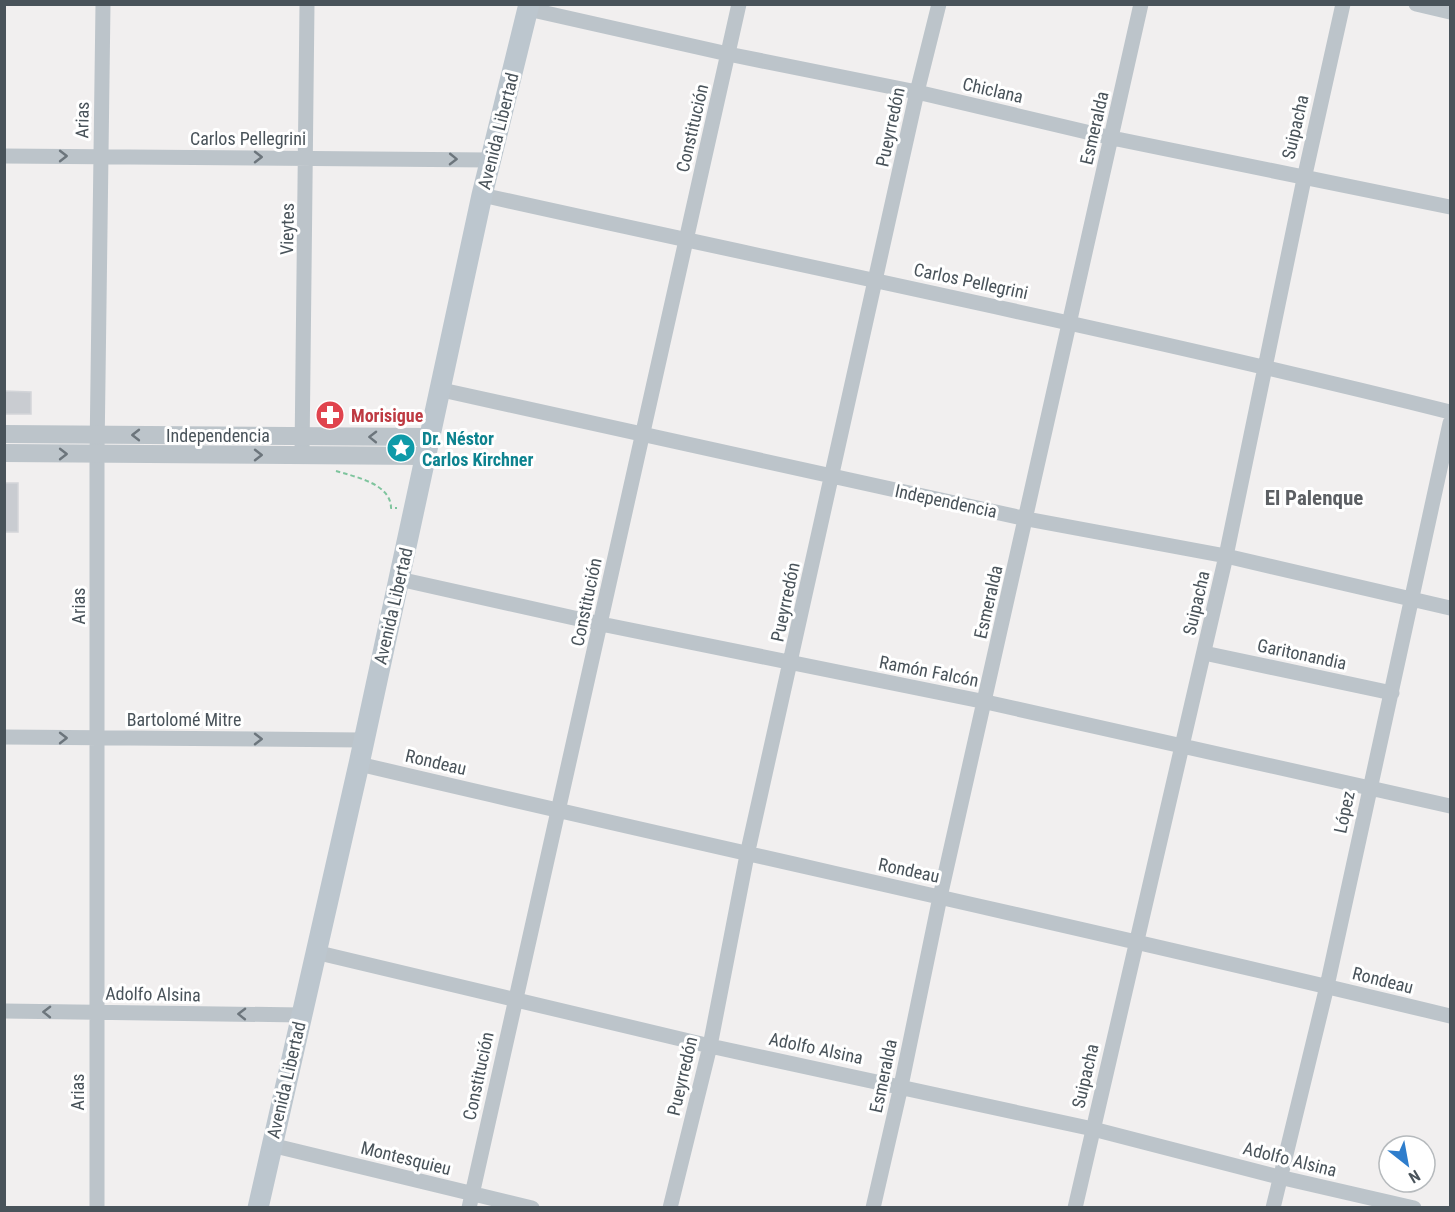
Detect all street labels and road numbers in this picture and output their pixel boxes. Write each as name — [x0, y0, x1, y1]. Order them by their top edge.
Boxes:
street label: Avenida Libertad — [473, 71, 523, 191]
street label: Chiclana — [961, 73, 1025, 107]
street label: Constitución — [672, 82, 712, 174]
street label: Pueyrredón — [871, 85, 909, 169]
street label: Esmeralda — [1075, 89, 1113, 167]
street label: Suipacha — [1277, 93, 1313, 161]
street label: Arias — [71, 101, 93, 139]
street label: Carlos Pellegrini — [190, 128, 306, 149]
street label: Vieytes — [276, 203, 298, 255]
street label: Carlos Pellegrini — [912, 259, 1030, 303]
street label: Independencia — [166, 425, 270, 446]
street label: Independencia — [893, 480, 999, 522]
street label: Avenida Libertad — [369, 546, 417, 666]
street label: Constitución — [566, 556, 606, 648]
street label: Pueyrredón — [766, 560, 804, 644]
street label: Esmeralda — [969, 563, 1007, 641]
street label: Suipacha — [1178, 569, 1214, 637]
street label: Arias — [68, 588, 89, 624]
street label: Garitonandia — [1255, 634, 1349, 674]
street label: Ramón Falcón — [878, 651, 980, 691]
street label: Bartolomé Mitre — [127, 709, 241, 730]
street label: Rondeau — [403, 745, 469, 779]
street label: López — [1329, 789, 1359, 835]
street label: Rondeau — [876, 853, 942, 887]
street label: Rondeau — [1350, 962, 1416, 998]
street label: Adolfo Alsina — [105, 983, 201, 1005]
street label: Avenida Libertad — [262, 1020, 310, 1140]
street label: Adolfo Alsina — [767, 1028, 865, 1068]
street label: Constitución — [458, 1030, 498, 1122]
street label: Pueyrredón — [663, 1034, 701, 1118]
street label: Esmeralda — [865, 1037, 901, 1115]
street label: Suipacha — [1067, 1042, 1103, 1110]
street label: Arias — [67, 1074, 88, 1110]
street label: Montesquieu — [359, 1137, 453, 1179]
street label: Adolfo Alsina — [1241, 1137, 1339, 1181]

